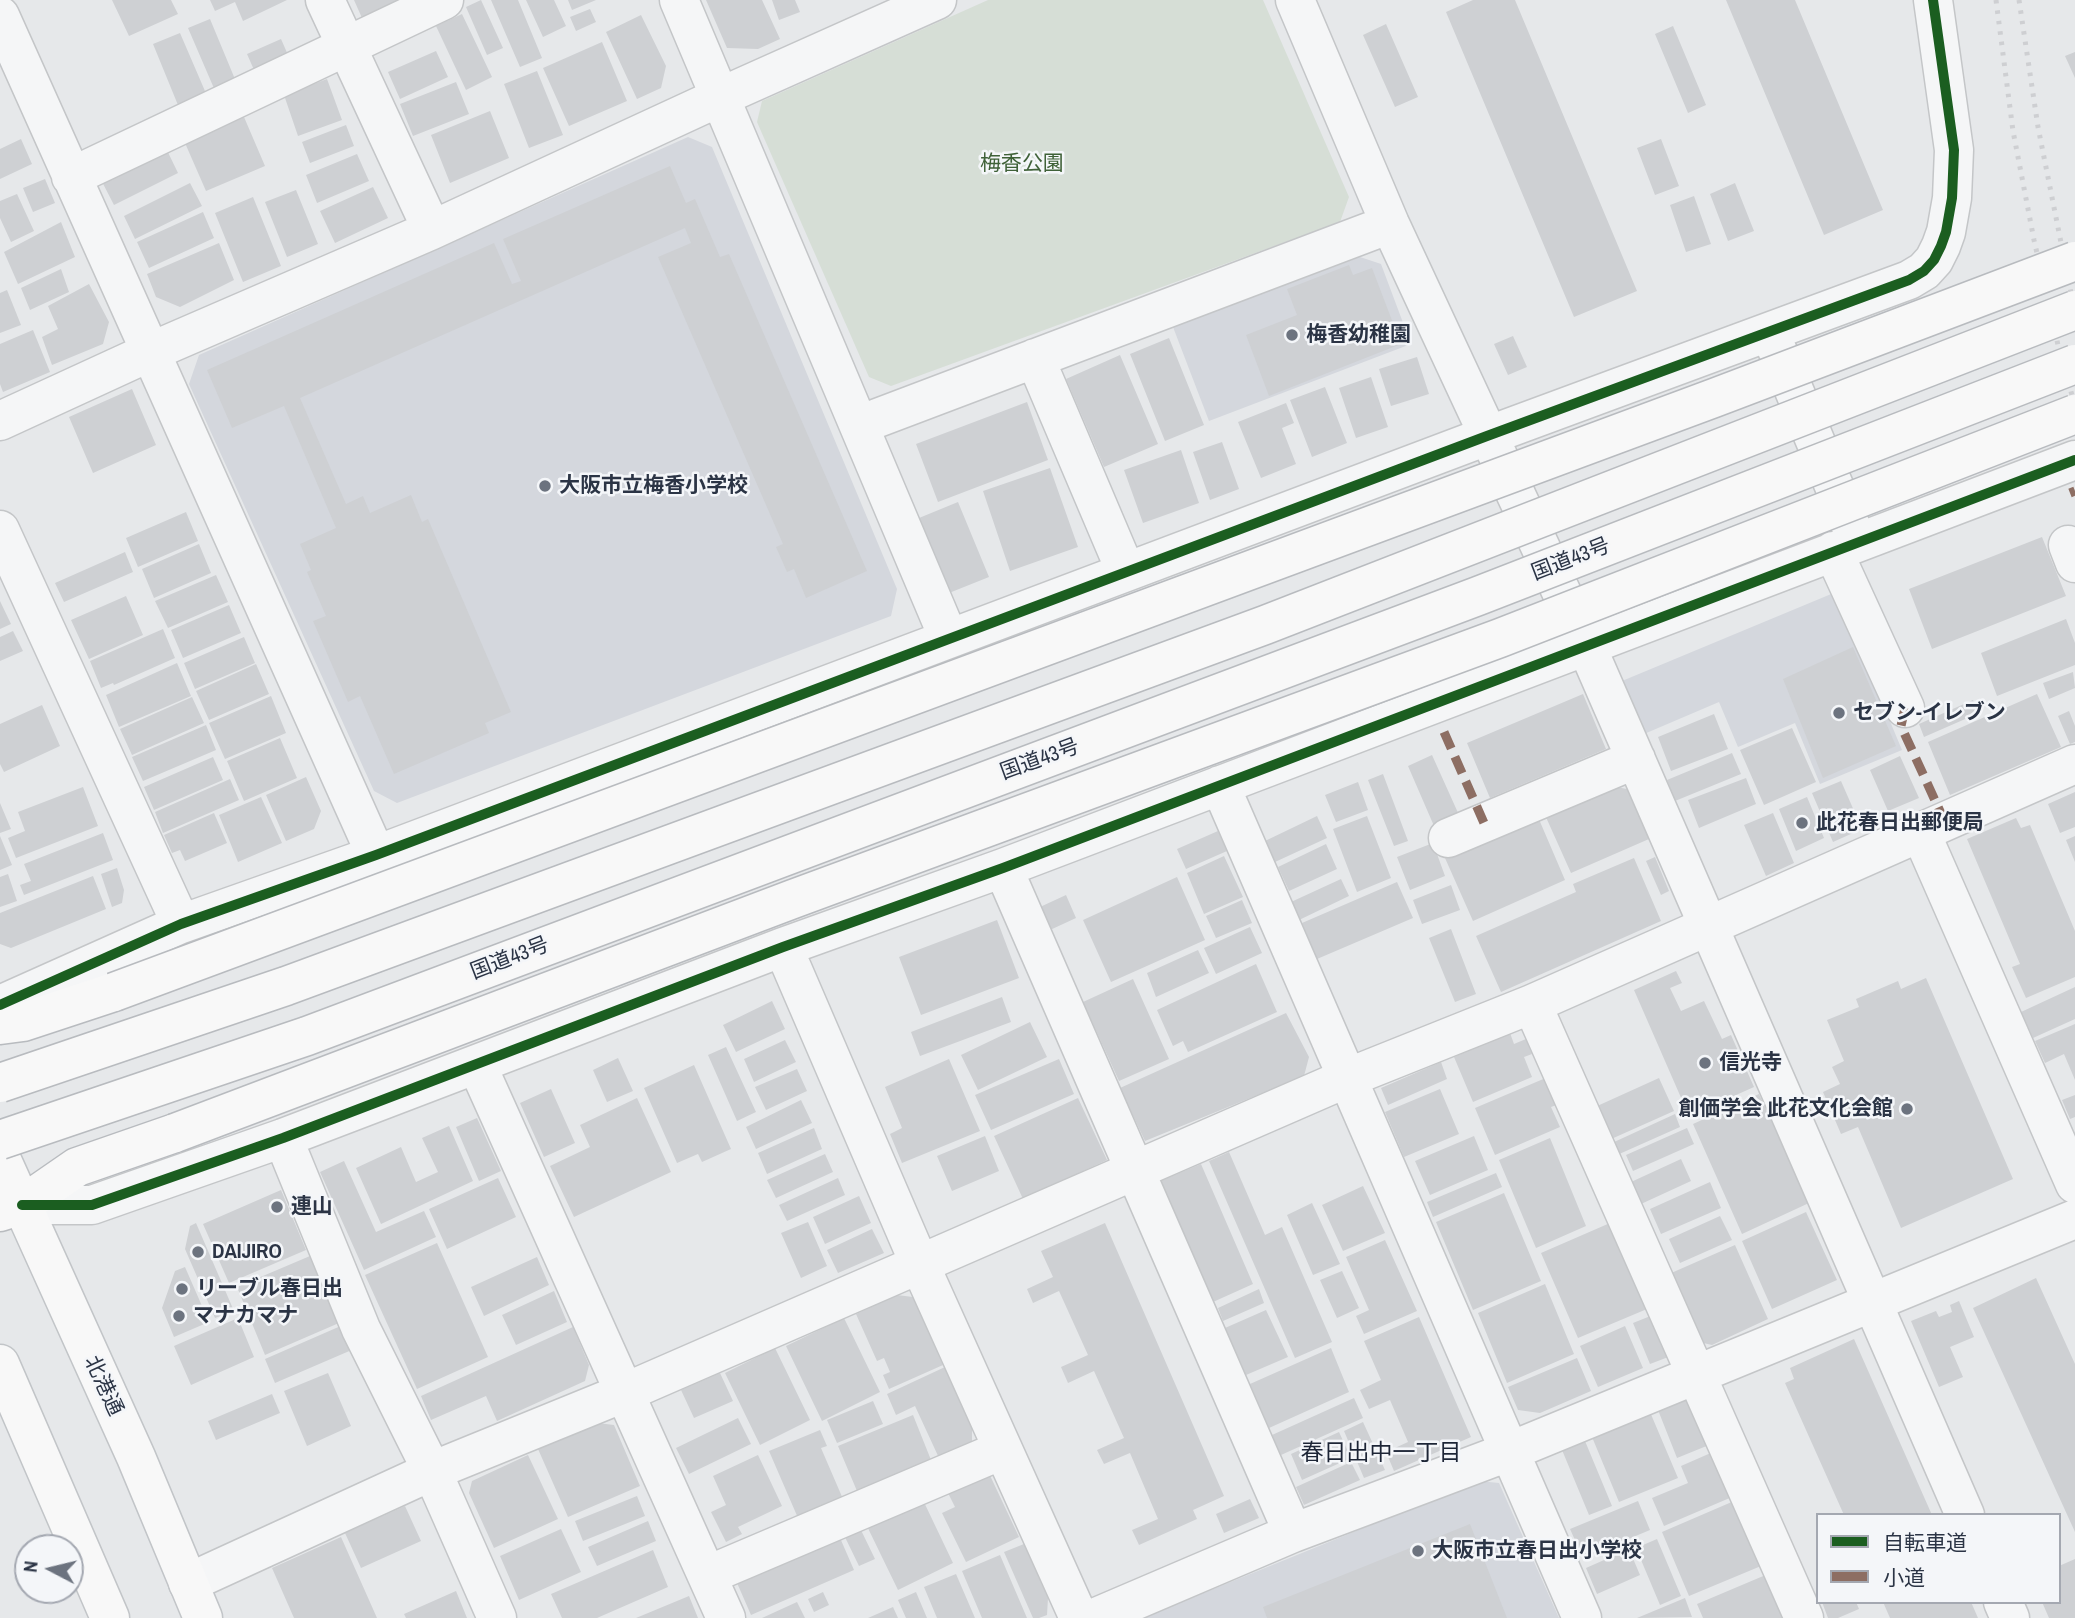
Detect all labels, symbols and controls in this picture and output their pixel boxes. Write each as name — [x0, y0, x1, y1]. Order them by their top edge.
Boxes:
park label: 梅香公園 — [980, 151, 1064, 177]
place label: 梅香幼稚園 — [1306, 322, 1411, 348]
marker: 梅香幼稚園 — [1284, 327, 1300, 343]
place label: 大阪市立梅香小学校 — [559, 473, 748, 499]
marker: 大阪市立梅香小学校 — [537, 478, 553, 494]
street label: 国道43号 — [1528, 534, 1614, 586]
place label: セブン-イレブン — [1853, 700, 2006, 726]
marker: セブン-イレブン — [1831, 705, 1847, 721]
street label: 国道43号 — [997, 734, 1083, 786]
place label: 此花春日出郵便局 — [1816, 810, 1984, 836]
marker: 此花春日出郵便局 — [1794, 815, 1810, 831]
street label: 国道43号 — [467, 933, 553, 985]
place label: 信光寺 — [1719, 1050, 1782, 1076]
marker: 信光寺 — [1697, 1055, 1713, 1071]
place label: 創価学会 此花文化会館 — [1678, 1096, 1893, 1122]
marker: 創価学会 此花文化会館 — [1899, 1101, 1915, 1117]
place label: 連山 — [291, 1194, 333, 1220]
marker: 連山 — [269, 1199, 285, 1215]
place label: DAIJIRO — [212, 1239, 282, 1265]
marker: DAIJIRO — [190, 1244, 206, 1260]
place label: リーブル春日出 — [196, 1276, 343, 1302]
marker: リーブル春日出 — [174, 1281, 190, 1297]
place label: マナカマナ — [193, 1303, 298, 1329]
marker: マナカマナ — [171, 1308, 187, 1324]
street label: 北港通 — [78, 1352, 128, 1420]
district label: 春日出中一丁目 — [1301, 1440, 1461, 1468]
legend — [1816, 1513, 2061, 1604]
text: 自転車道 — [1883, 1528, 1967, 1557]
north arrow — [14, 1534, 84, 1604]
place label: 大阪市立春日出小学校 — [1432, 1538, 1642, 1564]
marker: 大阪市立春日出小学校 — [1410, 1543, 1426, 1559]
text: N — [17, 1560, 44, 1574]
text: 小道 — [1883, 1563, 1925, 1592]

